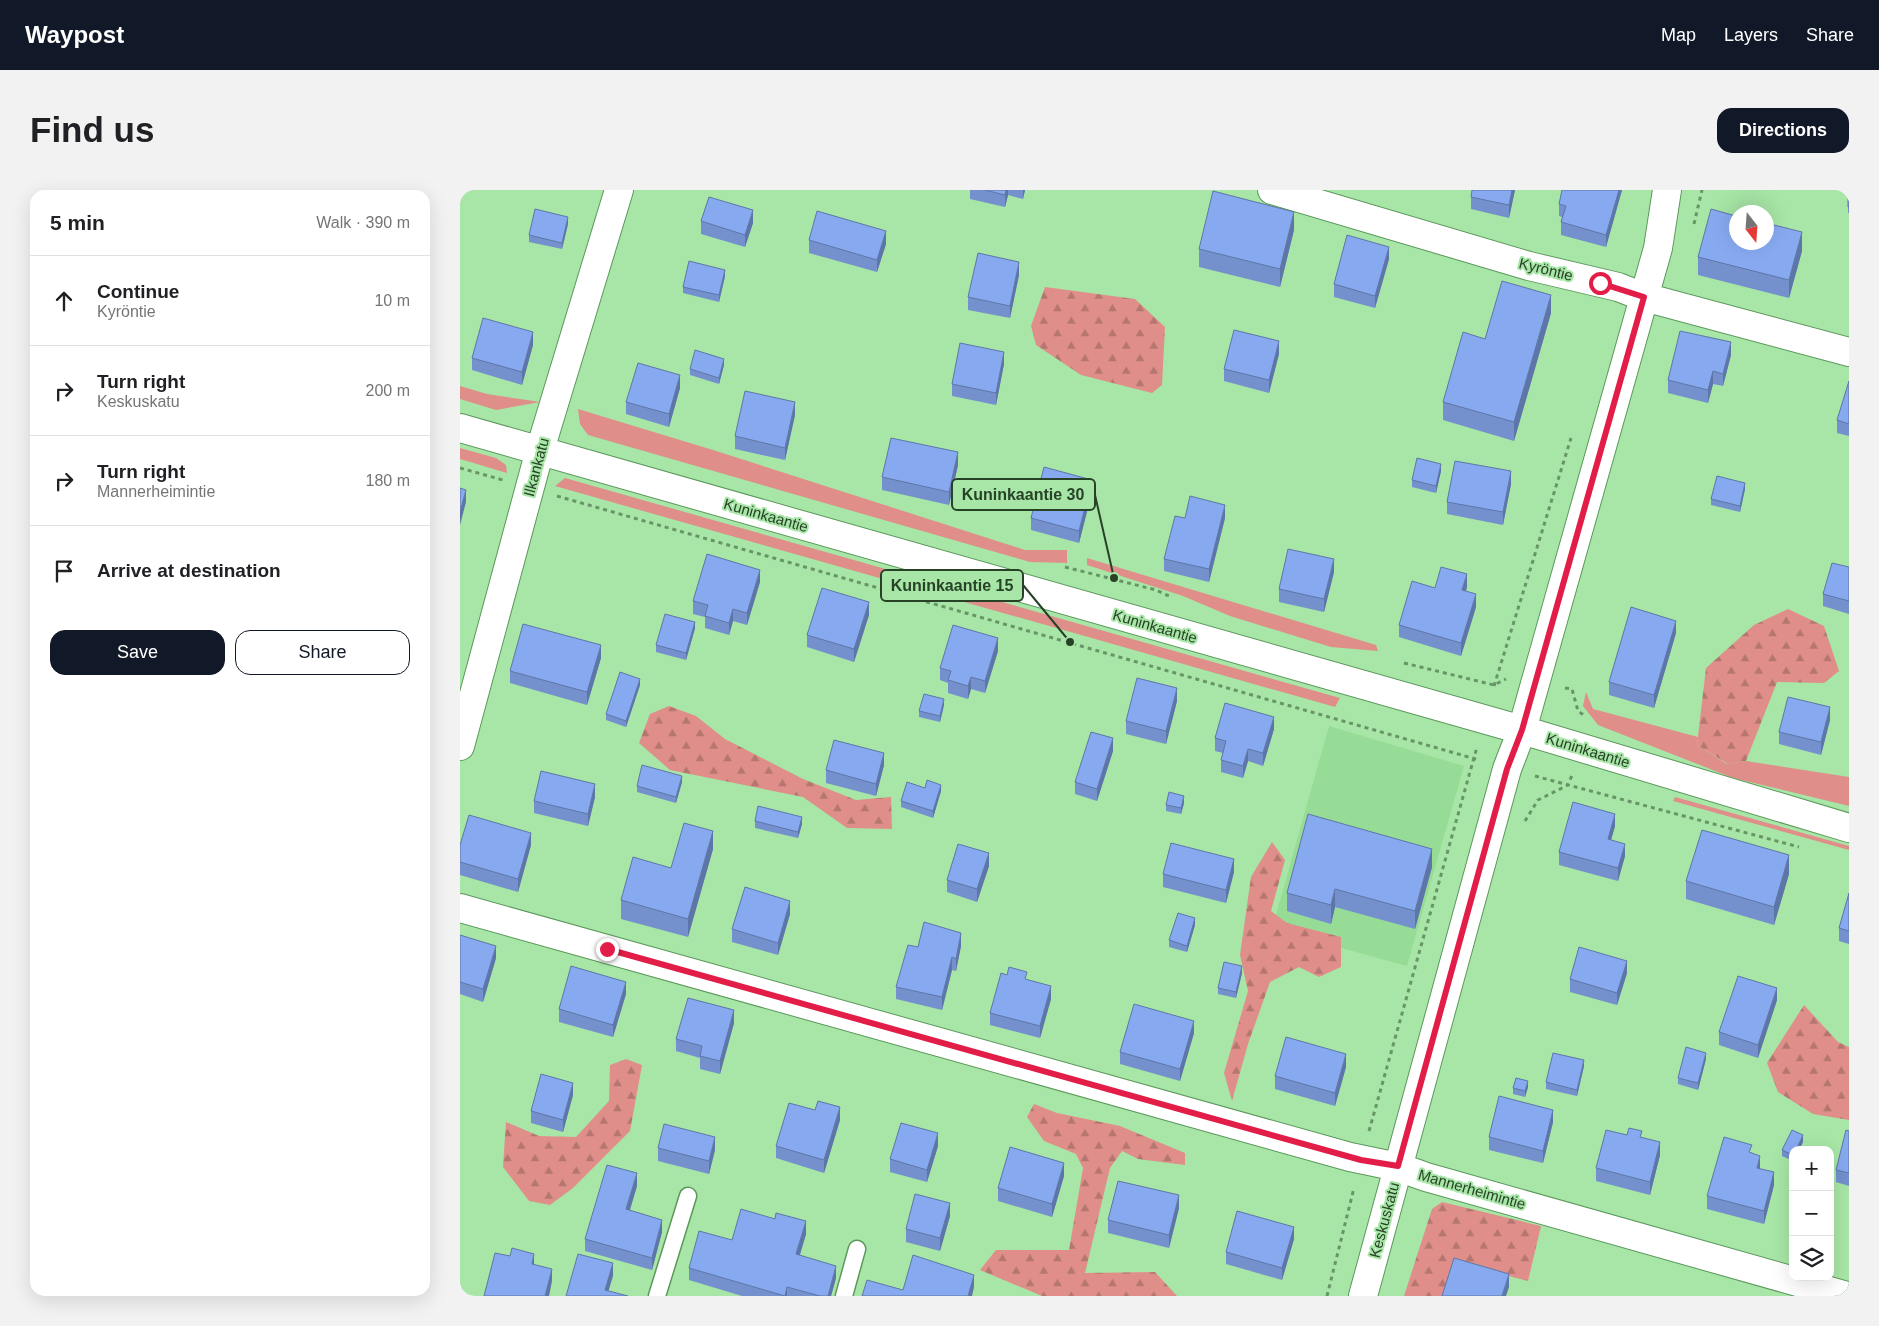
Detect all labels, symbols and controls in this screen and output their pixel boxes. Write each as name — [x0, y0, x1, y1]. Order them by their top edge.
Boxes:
text: Waypost — [25, 21, 124, 48]
text: Map — [1661, 25, 1696, 45]
text: Layers — [1724, 25, 1778, 45]
text: Share — [1806, 25, 1854, 45]
button: Directions — [1717, 108, 1849, 153]
text: Find us — [30, 110, 154, 149]
north arrow — [1729, 205, 1774, 250]
text: 5 min — [50, 211, 105, 234]
text: Walk · 390 m — [316, 214, 410, 231]
street label: Kyröntie — [1517, 254, 1575, 284]
route start — [1589, 272, 1612, 295]
text: Continue — [97, 281, 179, 302]
icon: ahead — [50, 287, 78, 315]
text: 10 m — [374, 292, 410, 309]
text: Kyröntie — [97, 303, 156, 320]
text: Turn right — [97, 371, 185, 392]
icon: right — [50, 377, 78, 405]
text: 200 m — [366, 382, 410, 399]
text: Keskuskatu — [97, 393, 180, 410]
street label: Ilkankatu — [520, 436, 552, 498]
text: Turn right — [97, 461, 185, 482]
icon: right — [50, 467, 78, 495]
text: 180 m — [366, 472, 410, 489]
callout: Kuninkaantie 30 — [952, 479, 1095, 510]
text: Mannerheimintie — [97, 483, 215, 500]
text: Kuninkaantie 30 — [962, 486, 1084, 503]
street label: Kuninkaantie — [722, 495, 810, 535]
icon: arrive — [50, 557, 78, 585]
text: Arrive at destination — [97, 560, 281, 581]
callout: Kuninkaantie 15 — [881, 570, 1023, 601]
text: Kuninkaantie 15 — [891, 577, 1013, 594]
street label: Kuninkaantie — [1111, 606, 1199, 646]
button: Save — [50, 630, 225, 675]
button: Share — [235, 630, 410, 675]
street label: Kuninkaantie — [1544, 729, 1632, 771]
route end — [596, 938, 619, 961]
map controls — [1789, 1146, 1834, 1281]
button: + — [1789, 1146, 1834, 1191]
street label: Mannerheimintie — [1416, 1166, 1528, 1212]
street label: Keskuskatu — [1366, 1180, 1402, 1260]
button: − — [1789, 1191, 1834, 1236]
button: layers — [1789, 1236, 1834, 1281]

